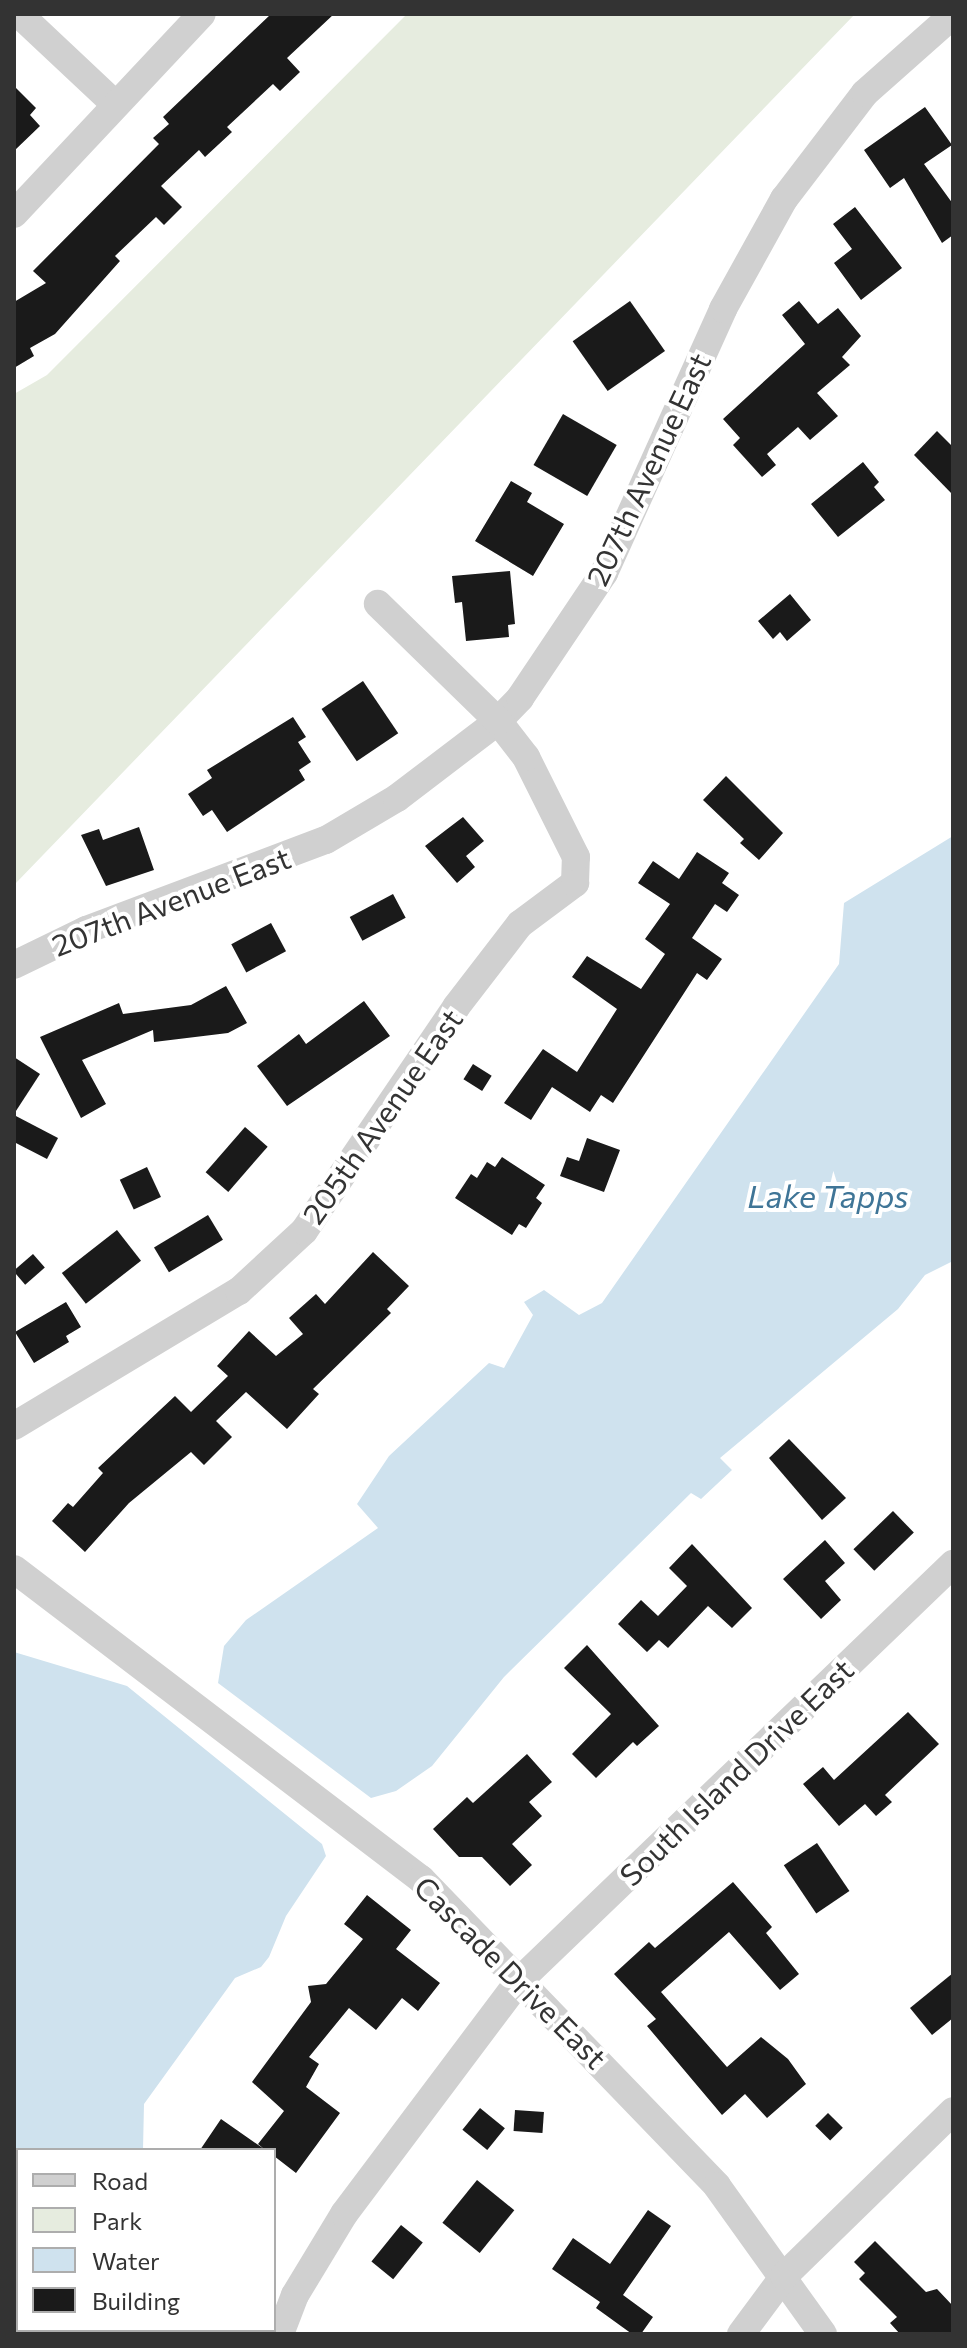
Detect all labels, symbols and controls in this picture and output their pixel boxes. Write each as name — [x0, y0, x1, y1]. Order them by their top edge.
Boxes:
street label: 207th Avenue East — [578, 347, 718, 591]
street label: 207th Avenue East — [47, 839, 295, 963]
street label: 205th Avenue East — [294, 1002, 470, 1230]
water label: Lake Tapps — [747, 1176, 909, 1214]
street label: South Island Drive East — [612, 1651, 860, 1893]
street label: Cascade Drive East — [407, 1868, 615, 2076]
legend — [16, 2148, 276, 2332]
text: Road — [92, 2166, 148, 2195]
text: Park — [92, 2206, 142, 2235]
text: Water — [92, 2246, 160, 2275]
text: Building — [92, 2286, 180, 2315]

